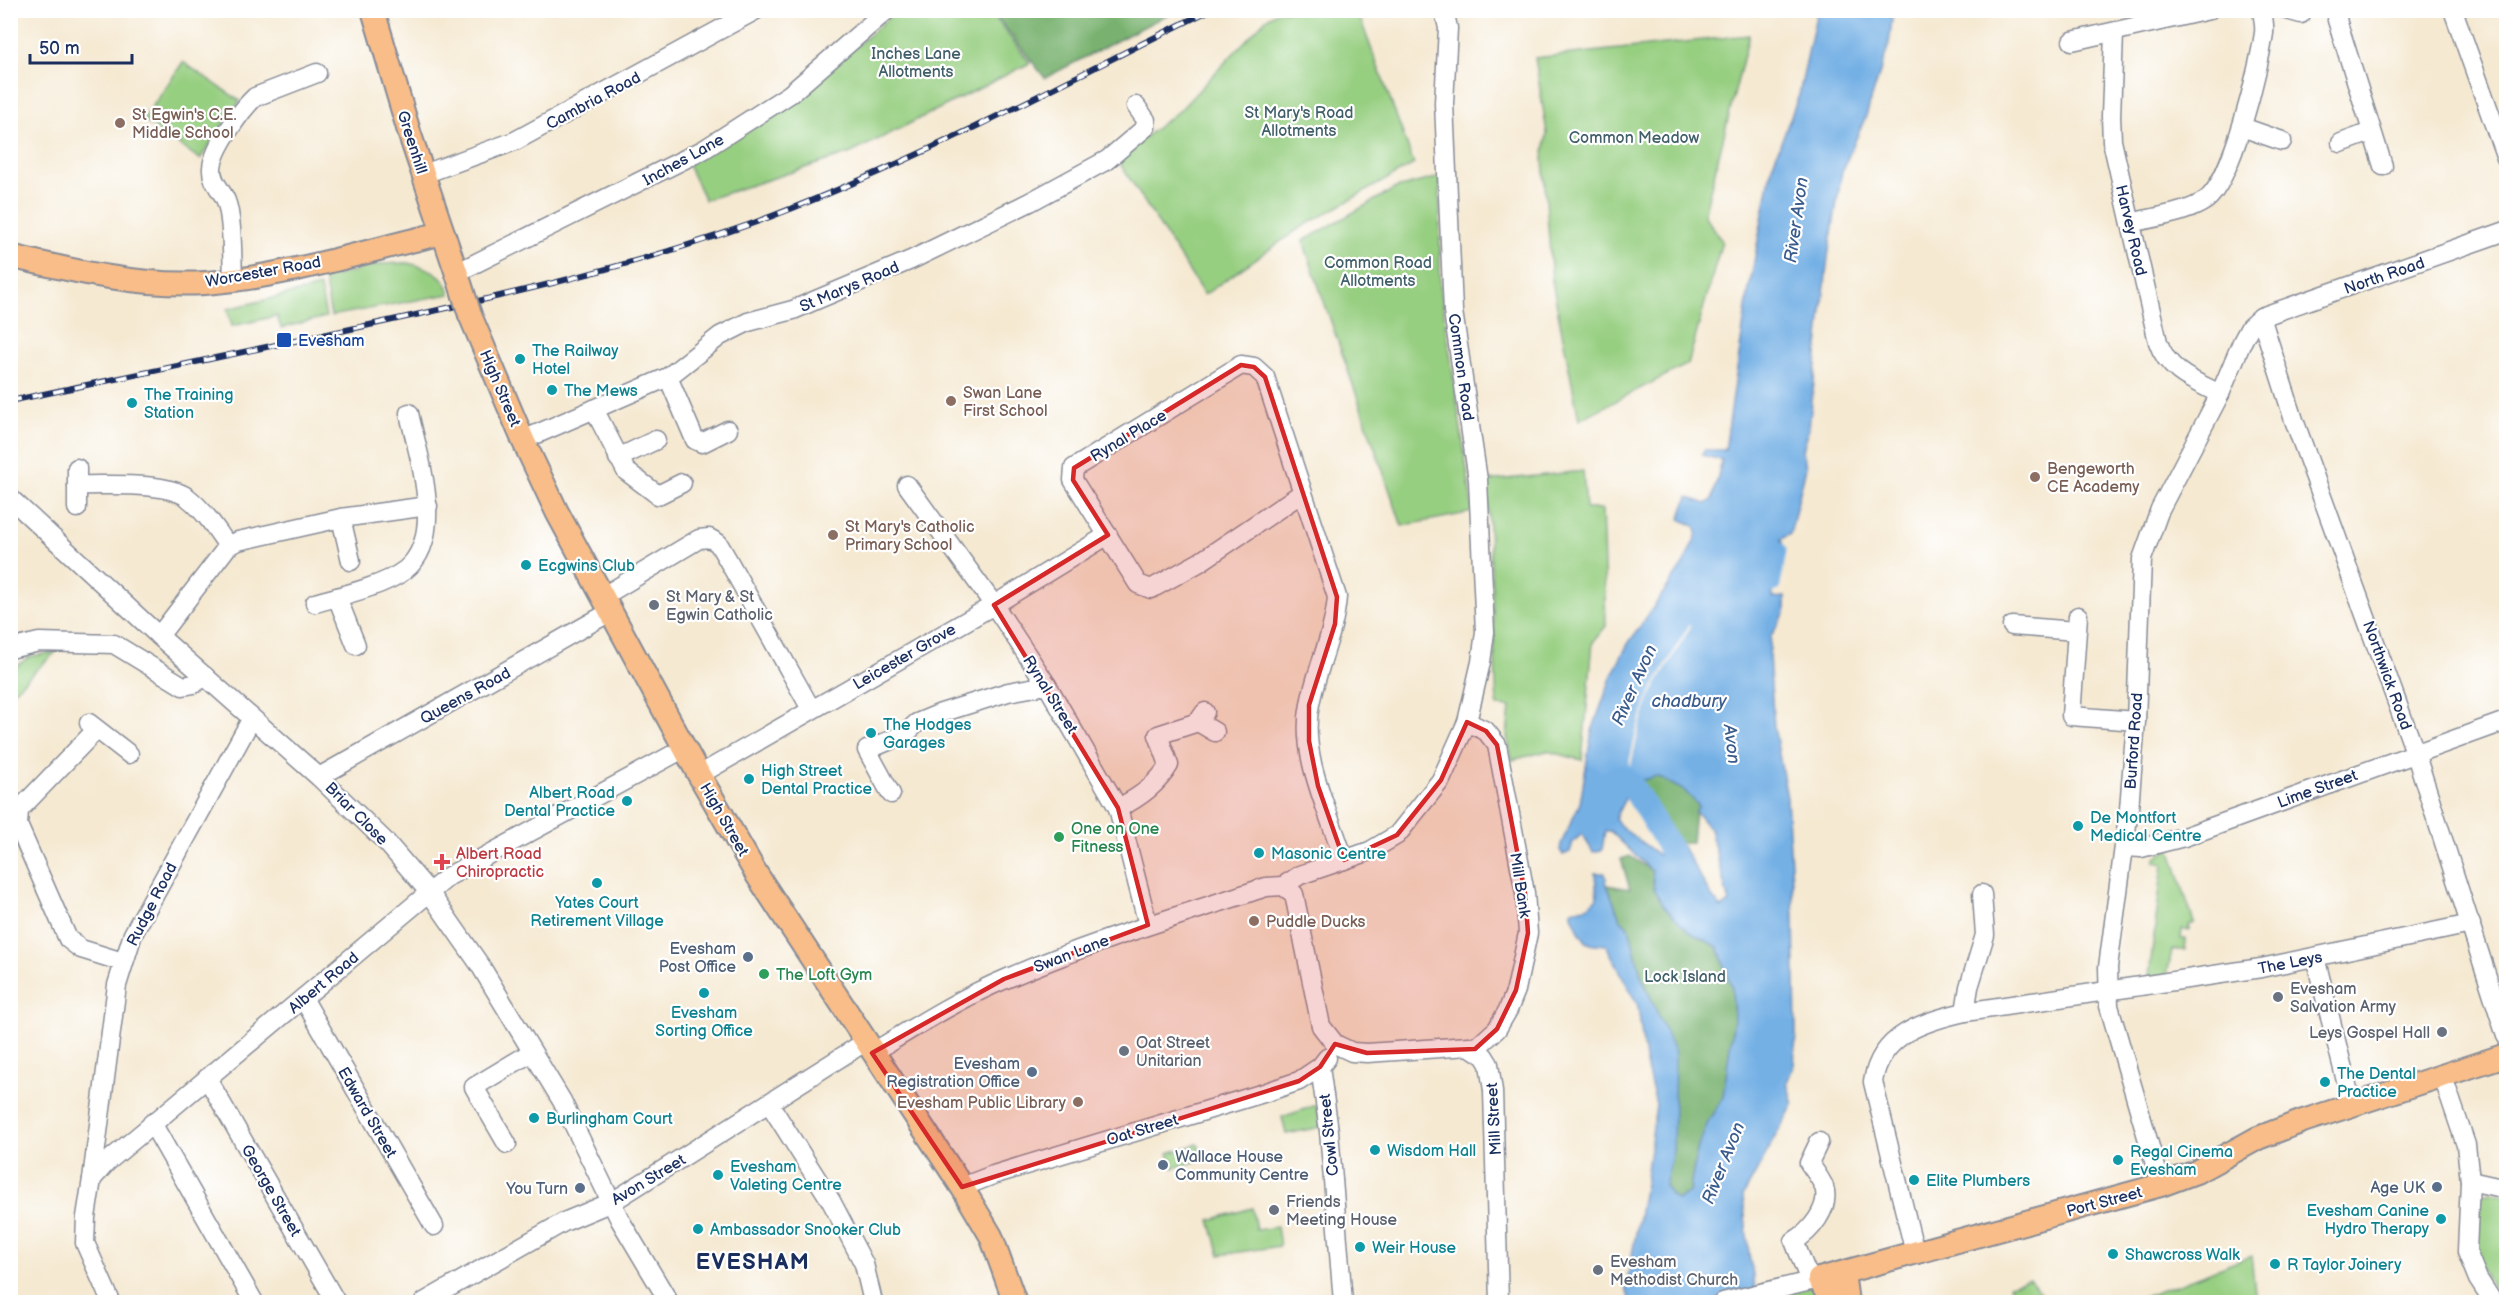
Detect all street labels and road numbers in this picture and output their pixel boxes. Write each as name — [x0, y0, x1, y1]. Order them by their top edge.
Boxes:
street label: Cambria Road — [543, 68, 644, 134]
street label: Greenhill — [392, 109, 431, 176]
street label: Inches Lane — [640, 130, 728, 190]
street label: Harvey Road — [2111, 183, 2150, 278]
street label: Worcester Road — [204, 253, 322, 292]
street label: North Road — [2342, 254, 2427, 299]
street label: St Marys Road — [797, 258, 902, 317]
street label: Common Road — [1444, 312, 1477, 422]
street label: High Street — [475, 347, 524, 430]
street label: Rynal Place — [1087, 406, 1171, 466]
street label: Northwick Road — [2358, 618, 2415, 733]
street label: Leicester Grove — [850, 620, 960, 694]
street label: Rynal Street — [1018, 652, 1081, 737]
street label: Queens Road — [417, 664, 514, 729]
street label: Burford Road — [2122, 692, 2147, 790]
street label: Lime Street — [2275, 766, 2360, 813]
street label: Briar Close — [321, 779, 392, 850]
street label: High Street — [695, 780, 752, 860]
street label: Mill Bank — [1505, 851, 1534, 919]
street label: Rudge Road — [123, 860, 182, 950]
street label: Swan Lane — [1031, 931, 1112, 977]
street label: Albert Road — [285, 948, 363, 1018]
street label: The Leys — [2257, 948, 2324, 979]
street label: Edward Street — [333, 1064, 400, 1161]
street label: Mill Street — [1483, 1082, 1506, 1156]
street label: Cowl Street — [1316, 1093, 1343, 1177]
street label: Oat Street — [1104, 1111, 1181, 1150]
street label: George Street — [237, 1142, 305, 1240]
street label: Avon Street — [608, 1151, 689, 1210]
street label: Port Street — [2065, 1183, 2144, 1222]

